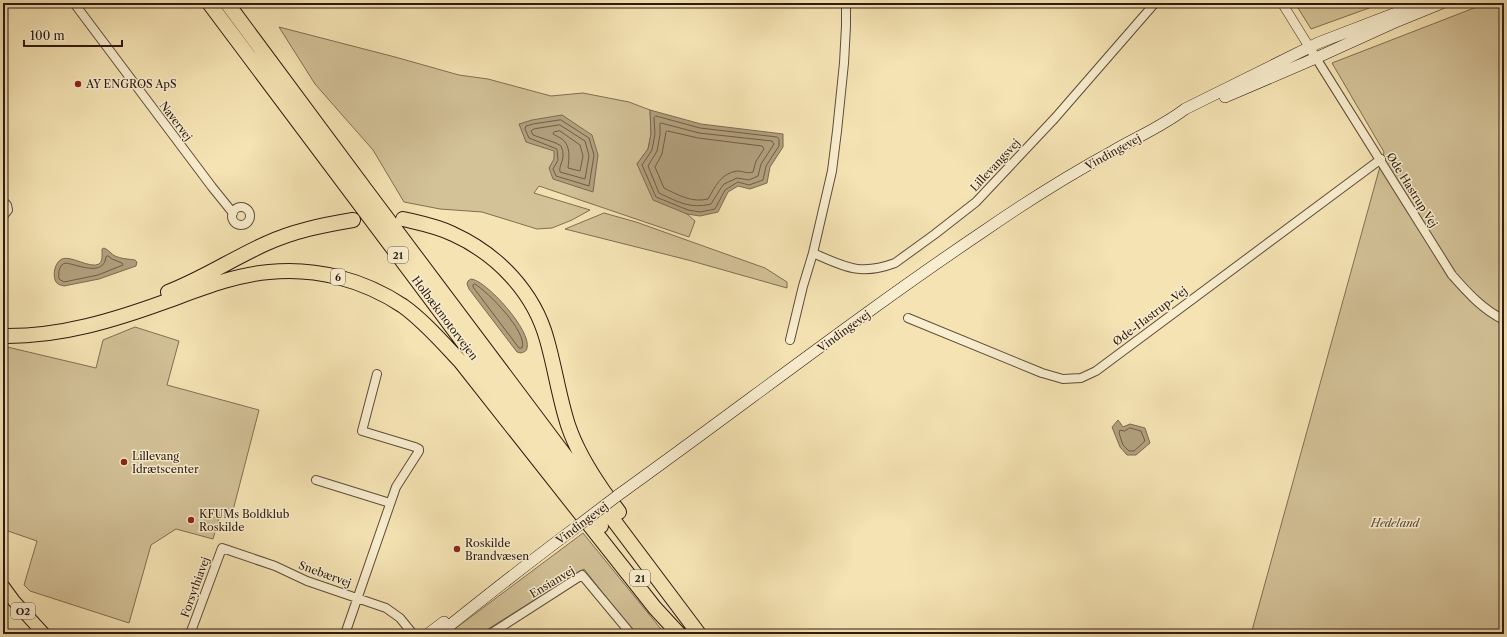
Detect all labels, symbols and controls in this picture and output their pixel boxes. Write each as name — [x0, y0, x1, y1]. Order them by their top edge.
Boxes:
scale bar — [24, 22, 122, 48]
text: 100 m — [30, 28, 65, 43]
place label: AY ENGROS ApS — [85, 77, 177, 91]
marker: AY ENGROS ApS — [73, 79, 83, 89]
street label: Navervej — [157, 99, 195, 143]
street label: Vindingevej — [1082, 131, 1143, 174]
street label: Lillevangsvej — [967, 136, 1023, 194]
street label: Øde Hastrup Vej — [1383, 150, 1441, 230]
road number: 21 — [388, 247, 408, 263]
road number: 6 — [331, 269, 345, 285]
street label: Holbækmotorvejen — [409, 273, 481, 363]
street label: Øde-Hastrup-Vej — [1110, 283, 1190, 349]
street label: Vindingevej — [814, 307, 873, 355]
place label: Lillevang Idrætscenter — [132, 449, 199, 476]
marker: Lillevang Idrætscenter — [119, 457, 129, 467]
street label: Vindingevej — [552, 499, 611, 548]
place label: KFUMs Boldklub Roskilde — [199, 507, 290, 534]
marker: KFUMs Boldklub Roskilde — [186, 515, 196, 525]
park label: Hedeland — [1370, 516, 1421, 530]
place label: Roskilde Brandvæsen — [465, 536, 529, 563]
marker: Roskilde Brandvæsen — [452, 544, 462, 554]
street label: Forsythiavej — [178, 555, 212, 619]
street label: Snebærvej — [297, 558, 353, 590]
street label: Ensianvej — [527, 563, 577, 601]
road number: 21 — [630, 570, 650, 586]
road number: O2 — [11, 603, 35, 619]

